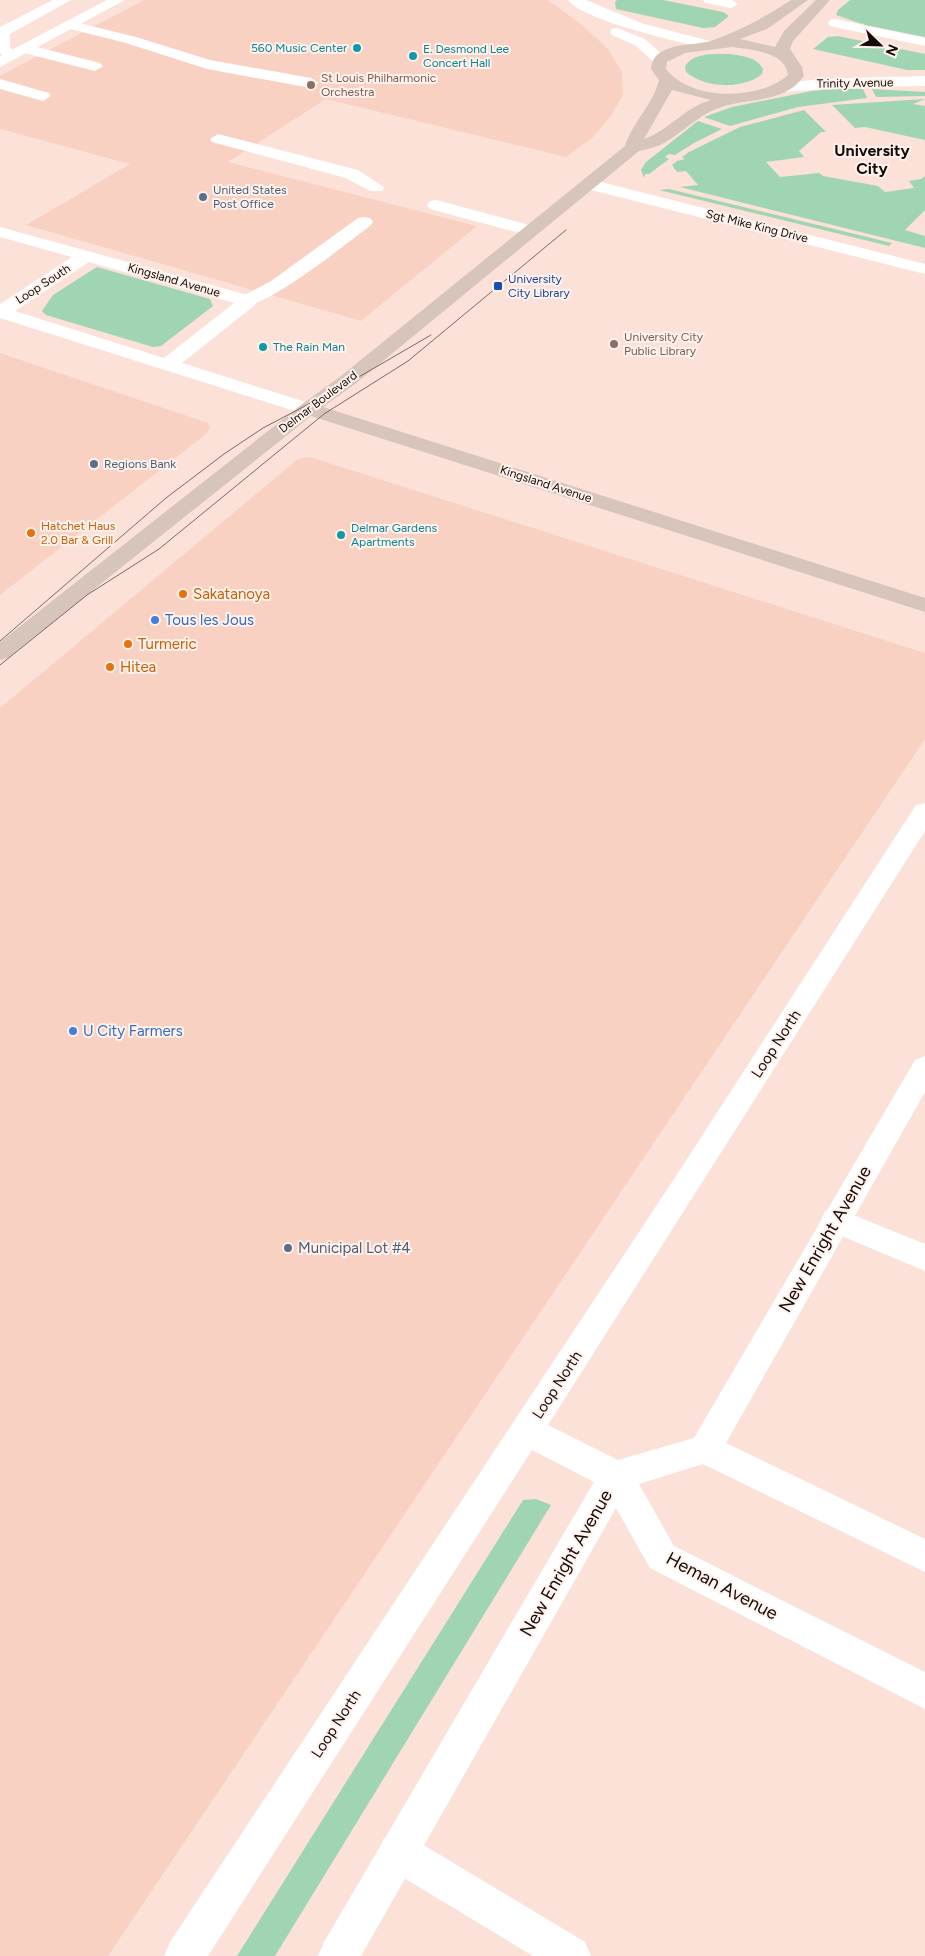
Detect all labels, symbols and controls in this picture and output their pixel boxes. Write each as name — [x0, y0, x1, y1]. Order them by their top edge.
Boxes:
north arrow — [855, 20, 905, 70]
place label: 560 Music Center — [251, 41, 347, 55]
marker: 560 Music Center — [351, 42, 363, 54]
place label: E. Desmond Lee Concert Hall — [423, 42, 510, 70]
text: N — [882, 42, 901, 58]
marker: E. Desmond Lee Concert Hall — [407, 50, 419, 62]
place label: St Louis Philharmonic Orchestra — [321, 71, 437, 99]
street label: Trinity Avenue — [816, 75, 894, 91]
marker: St Louis Philharmonic Orchestra — [305, 79, 317, 91]
district label: University City — [834, 141, 910, 178]
place label: United States Post Office — [213, 183, 287, 211]
marker: United States Post Office — [197, 191, 209, 203]
street label: Sgt Mike King Drive — [705, 207, 810, 246]
street label: Kingsland Avenue — [126, 260, 222, 300]
street label: Loop South — [13, 261, 73, 307]
place label: University City Library — [508, 272, 571, 300]
marker: University City Library — [492, 280, 504, 292]
place label: University City Public Library — [624, 330, 704, 358]
marker: University City Public Library — [608, 338, 620, 350]
place label: The Rain Man — [273, 340, 345, 354]
marker: The Rain Man — [257, 341, 269, 353]
street label: Delmar Boulevard — [276, 368, 360, 436]
place label: Regions Bank — [104, 457, 176, 471]
marker: Regions Bank — [88, 458, 100, 470]
street label: Kingsland Avenue — [498, 463, 594, 506]
place label: Hatchet Haus 2.0 Bar & Grill — [41, 519, 116, 547]
place label: Delmar Gardens Apartments — [351, 521, 437, 549]
marker: Hatchet Haus 2.0 Bar & Grill — [25, 527, 37, 539]
marker: Delmar Gardens Apartments — [335, 529, 347, 541]
place label: Sakatanoya — [193, 585, 270, 603]
marker: Sakatanoya — [177, 588, 189, 600]
place label: Tous les Jous — [165, 611, 254, 629]
marker: Tous les Jous — [149, 614, 161, 626]
place label: Turmeric — [138, 635, 197, 653]
marker: Turmeric — [122, 638, 134, 650]
place label: Hitea — [120, 658, 156, 676]
marker: Hitea — [104, 661, 116, 673]
street label: Loop North — [747, 1007, 805, 1081]
place label: U City Farmers — [83, 1022, 183, 1040]
marker: U City Farmers — [67, 1025, 79, 1037]
street label: New Enright Avenue — [774, 1162, 876, 1316]
place label: Municipal Lot #4 — [298, 1239, 411, 1257]
marker: Municipal Lot #4 — [282, 1242, 294, 1254]
street label: Loop North — [528, 1348, 586, 1422]
street label: New Enright Avenue — [515, 1486, 617, 1640]
street label: Heman Avenue — [662, 1547, 782, 1625]
street label: Loop North — [307, 1687, 365, 1761]

